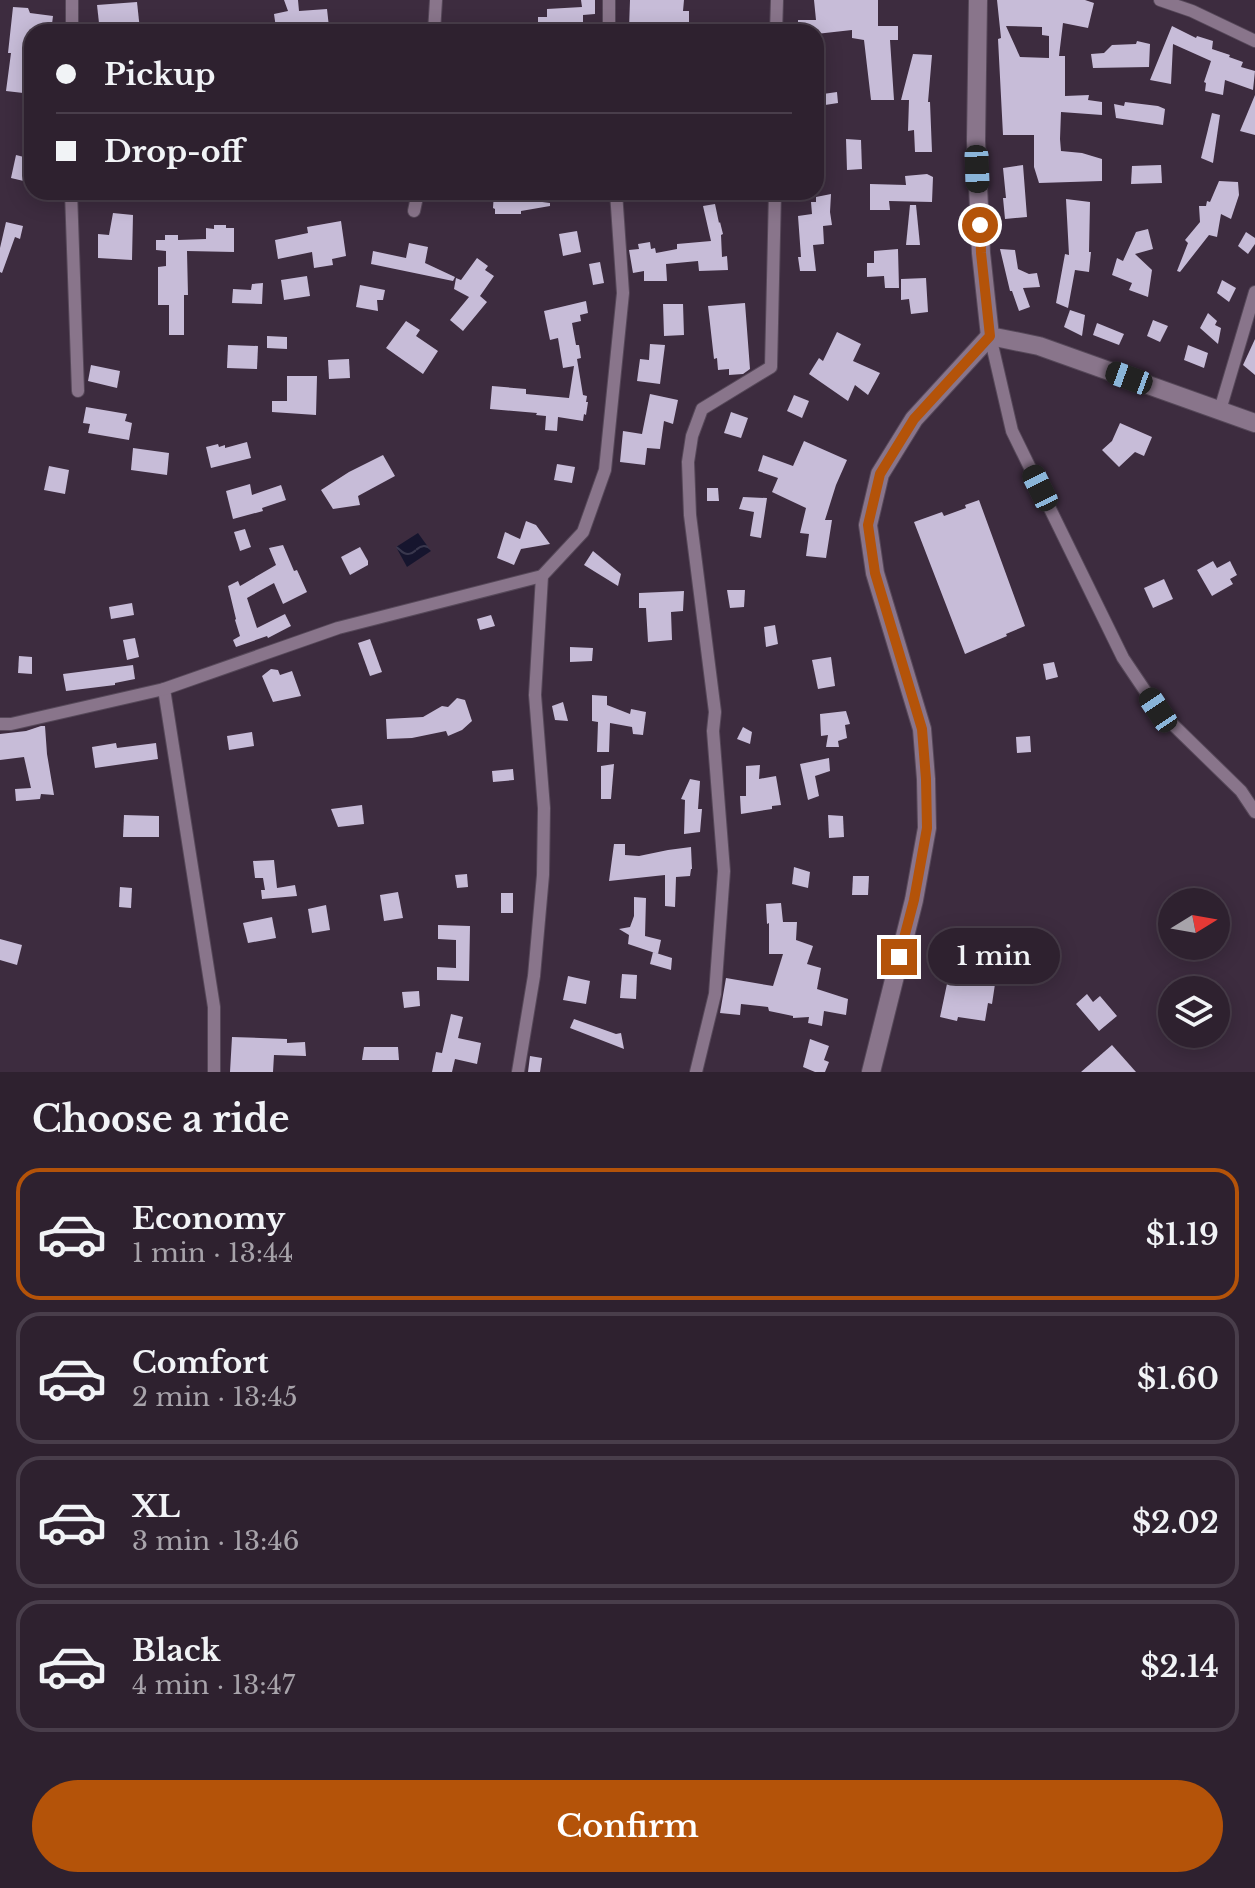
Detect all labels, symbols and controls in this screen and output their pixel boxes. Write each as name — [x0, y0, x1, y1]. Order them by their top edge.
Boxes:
text: Pickup — [104, 56, 215, 93]
text: Drop-off — [104, 133, 244, 170]
car — [964, 145, 990, 193]
route start — [962, 207, 998, 243]
car — [1102, 359, 1156, 397]
car — [1019, 461, 1061, 515]
car — [1135, 683, 1181, 737]
north arrow — [1158, 888, 1230, 960]
map controls — [1158, 888, 1230, 1048]
callout: 1 min — [927, 929, 1059, 985]
route end — [881, 939, 917, 975]
text: 1 min — [957, 940, 1031, 972]
button: layers — [1158, 976, 1230, 1048]
text: Choose a ride — [32, 1097, 289, 1142]
icon: car — [36, 1198, 108, 1270]
text: Economy — [132, 1200, 285, 1237]
text: $1.19 — [1146, 1216, 1219, 1253]
text: 1 min · 13:44 — [132, 1237, 294, 1269]
icon: car — [36, 1342, 108, 1414]
text: Comfort — [132, 1344, 269, 1381]
text: $1.60 — [1137, 1360, 1219, 1397]
text: 2 min · 13:45 — [132, 1381, 298, 1413]
icon: car — [36, 1486, 108, 1558]
text: XL — [132, 1488, 180, 1525]
text: $2.02 — [1132, 1504, 1219, 1541]
text: 3 min · 13:46 — [132, 1525, 299, 1557]
icon: car — [36, 1630, 108, 1702]
text: Black — [132, 1632, 220, 1669]
text: $2.14 — [1140, 1648, 1219, 1685]
text: 4 min · 13:47 — [132, 1669, 295, 1701]
button: Confirm — [32, 1780, 1223, 1872]

